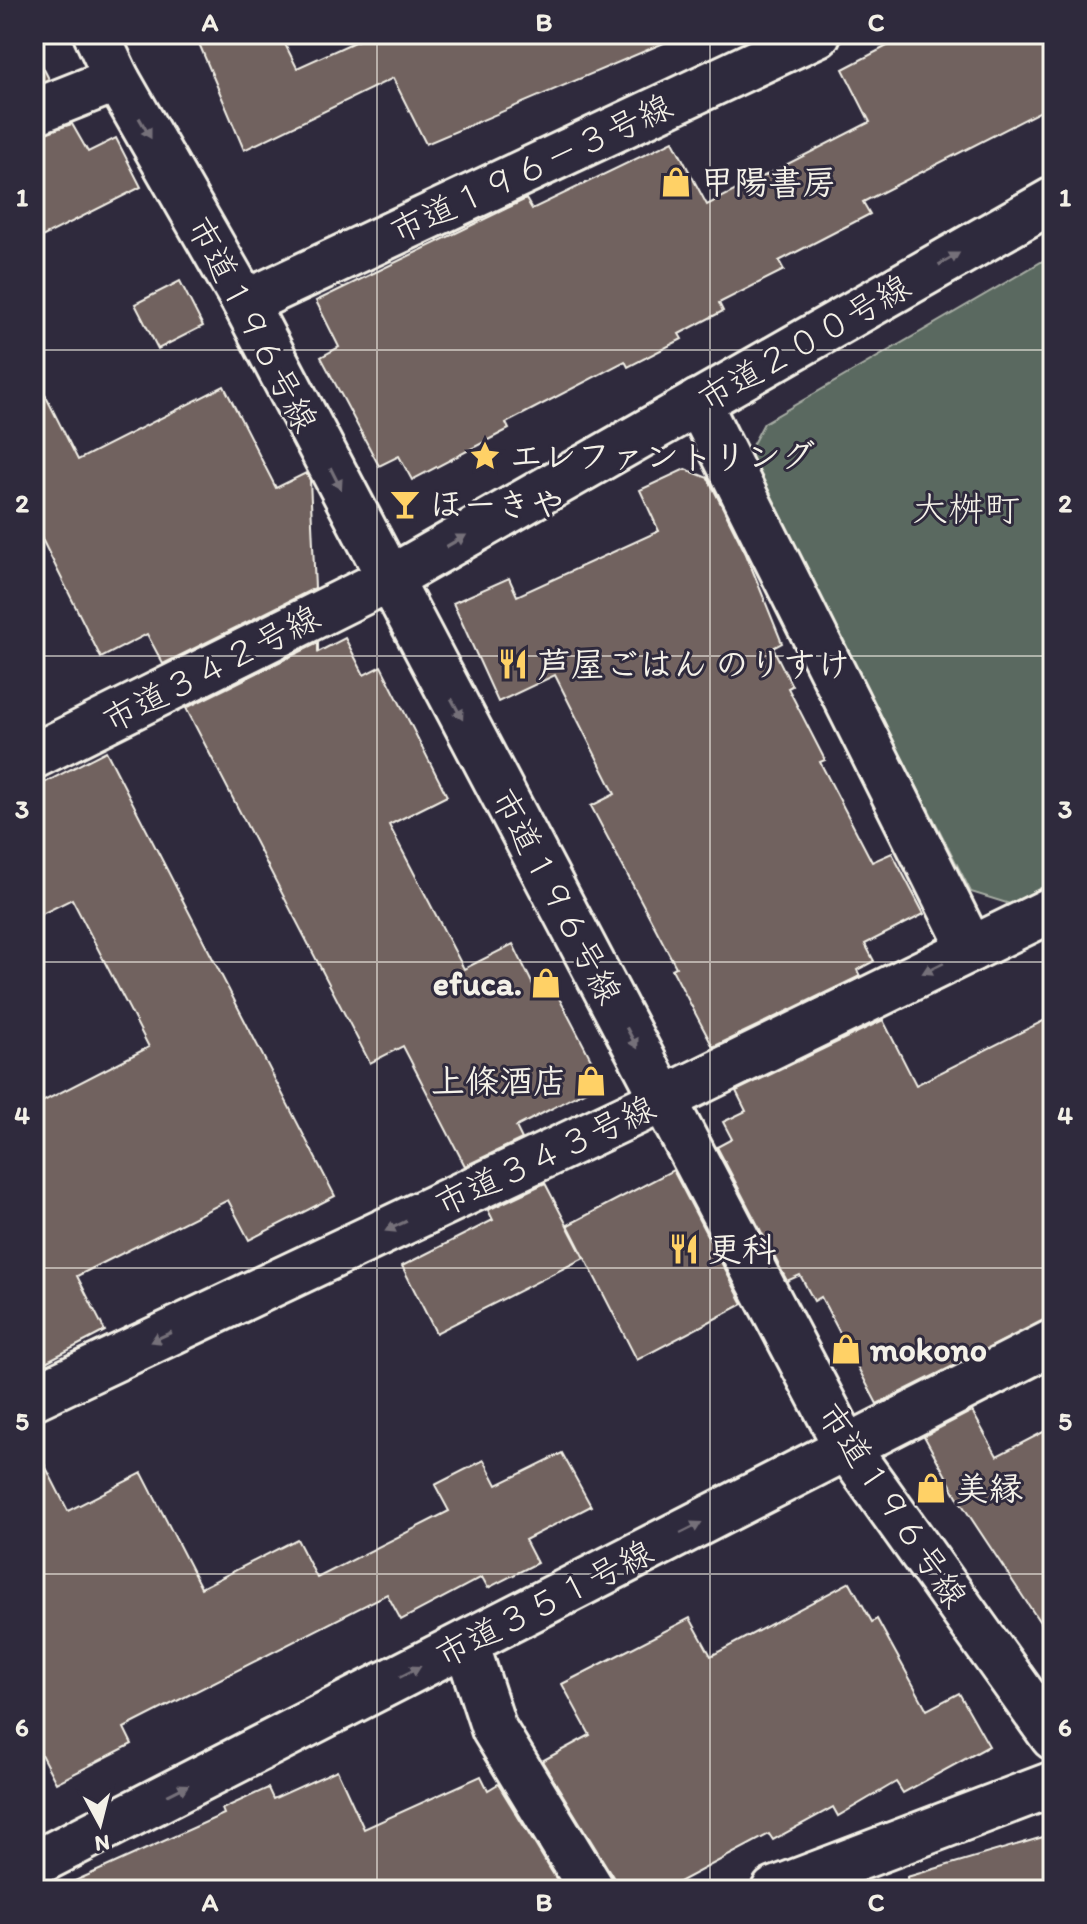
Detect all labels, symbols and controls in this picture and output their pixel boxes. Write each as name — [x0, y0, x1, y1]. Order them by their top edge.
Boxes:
text: A — [201, 6, 219, 38]
text: B — [536, 6, 553, 38]
text: C — [868, 6, 885, 38]
street label: 市道１９６－３号線 — [384, 85, 679, 252]
one-way arrow — [138, 117, 152, 139]
place label: 甲陽書房 — [700, 162, 836, 203]
shop icon: 甲陽書房 — [659, 165, 693, 199]
text: 1 — [16, 181, 28, 213]
text: 1 — [1059, 181, 1071, 213]
street label: 市道１９６号線 — [179, 210, 327, 439]
one-way arrow — [938, 252, 961, 266]
street label: 市道２００号線 — [691, 265, 918, 420]
place label: エレファントリング — [509, 436, 815, 477]
place icon: エレファントリング — [468, 439, 502, 473]
one-way arrow — [330, 468, 343, 491]
place label: ほーきや — [429, 484, 565, 525]
text: 2 — [15, 487, 29, 519]
bar icon: ほーきや — [388, 487, 422, 521]
district label: 大桝町 — [912, 487, 1020, 530]
text: 2 — [1058, 487, 1072, 519]
one-way arrow — [445, 534, 467, 548]
street label: 市道３４２号線 — [96, 596, 327, 741]
place label: 芦屋ごはん のりすけ — [537, 644, 851, 685]
restaurant icon: 芦屋ごはん のりすけ — [496, 647, 530, 681]
one-way arrow — [451, 698, 464, 721]
street label: 市道１９６号線 — [483, 782, 631, 1011]
text: 3 — [15, 793, 29, 825]
text: 3 — [1058, 793, 1072, 825]
one-way arrow — [921, 961, 944, 975]
place label: efuca. — [433, 963, 522, 1004]
shop icon: efuca. — [529, 966, 563, 1000]
one-way arrow — [624, 1027, 638, 1049]
place label: 上條酒店 — [431, 1061, 567, 1102]
shop icon: 上條酒店 — [574, 1064, 608, 1098]
street label: 市道３４３号線 — [429, 1087, 662, 1224]
text: 4 — [14, 1099, 30, 1131]
text: 4 — [1057, 1099, 1073, 1131]
one-way arrow — [384, 1219, 407, 1233]
place label: 更科 — [708, 1229, 776, 1270]
restaurant icon: 更科 — [667, 1232, 701, 1266]
place label: mokono — [870, 1329, 987, 1370]
one-way arrow — [149, 1330, 172, 1344]
shop icon: mokono — [829, 1332, 863, 1366]
street label: 市道１９６号線 — [809, 1395, 976, 1615]
text: 5 — [15, 1405, 29, 1437]
text: 5 — [1058, 1405, 1072, 1437]
place label: 美縁 — [955, 1468, 1023, 1509]
shop icon: 美縁 — [914, 1471, 948, 1505]
one-way arrow — [679, 1521, 702, 1535]
street label: 市道３５１号線 — [429, 1531, 660, 1676]
one-way arrow — [398, 1665, 421, 1679]
text: 6 — [15, 1711, 29, 1743]
text: 6 — [1058, 1711, 1072, 1743]
north arrow — [60, 1784, 140, 1864]
one-way arrow — [167, 1784, 190, 1797]
text: N — [93, 1829, 111, 1858]
text: A — [201, 1886, 219, 1918]
text: B — [536, 1886, 553, 1918]
text: C — [868, 1886, 885, 1918]

